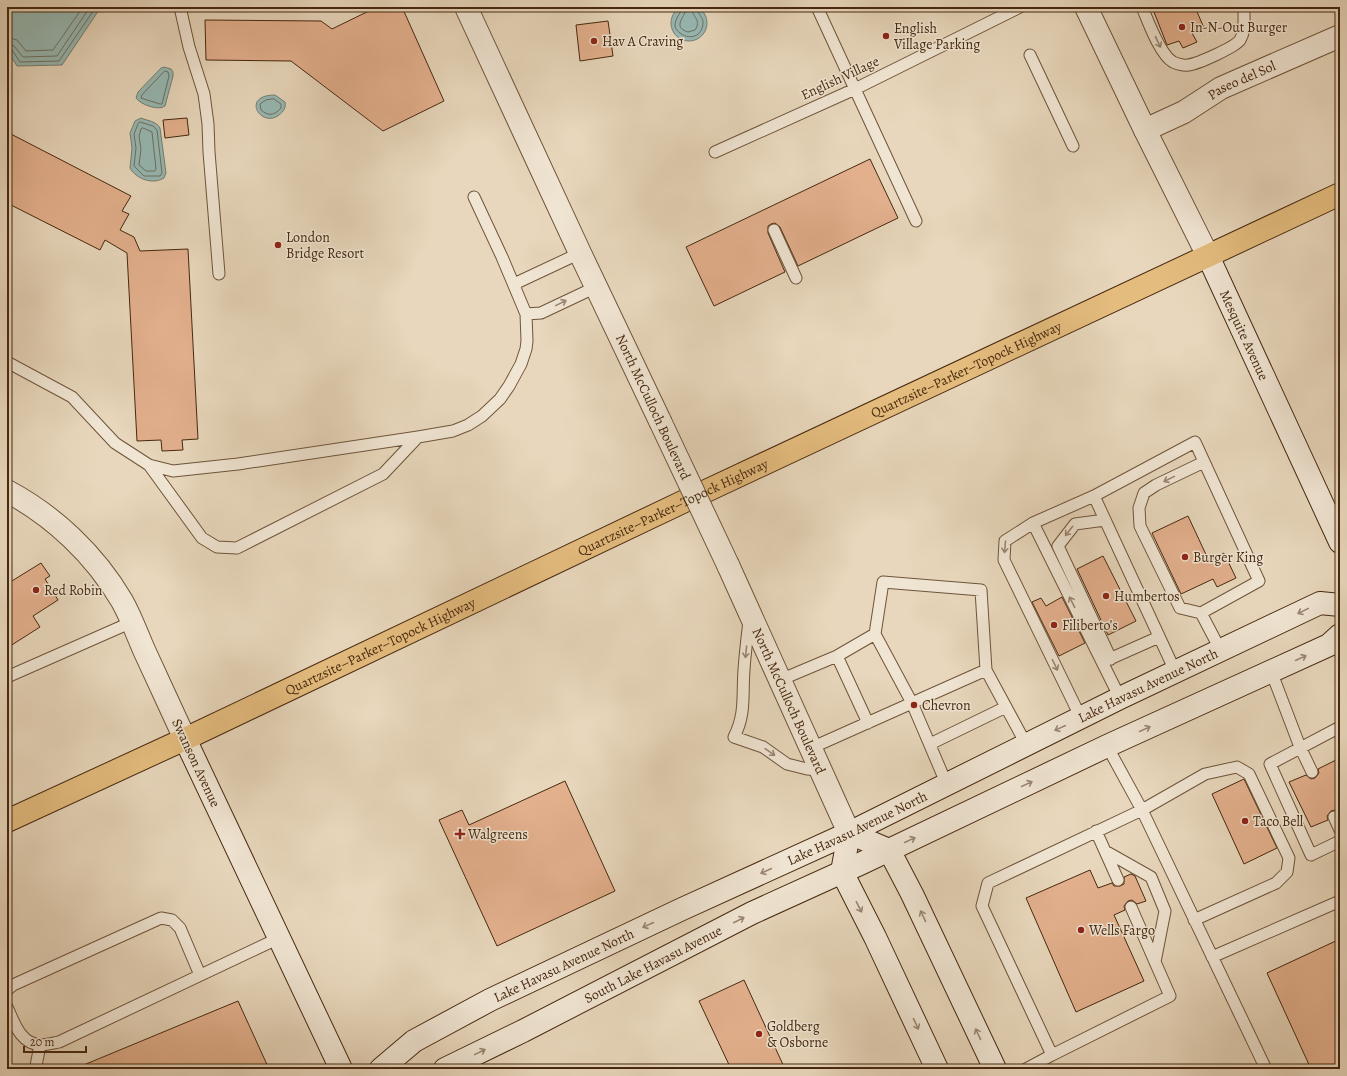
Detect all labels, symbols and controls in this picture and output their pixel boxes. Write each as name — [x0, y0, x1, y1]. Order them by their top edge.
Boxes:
place label: In-N-Out Burger — [1190, 18, 1288, 37]
place label: English Village Parking — [893, 19, 980, 54]
marker: In-N-Out Burger — [1177, 22, 1187, 32]
marker: English Village Parking — [881, 31, 891, 41]
place label: Hav A Craving — [602, 32, 683, 51]
marker: Hav A Craving — [589, 36, 599, 46]
one-way arrow — [1155, 36, 1162, 48]
street label: English Village — [798, 52, 882, 104]
street label: Paseo del Sol — [1204, 56, 1279, 104]
place label: London Bridge Resort — [286, 228, 364, 263]
marker: London Bridge Resort — [273, 240, 283, 250]
street label: Mesquite Avenue — [1215, 287, 1274, 383]
one-way arrow — [555, 299, 567, 306]
street label: Quartzsite–Parker–Topock Highway — [867, 316, 1065, 422]
street label: North McCulloch Boulevard — [611, 331, 695, 483]
street label: Quartzsite–Parker–Topock Highway — [574, 454, 772, 560]
one-way arrow — [1163, 476, 1175, 483]
one-way arrow — [1065, 526, 1074, 537]
one-way arrow — [1001, 540, 1009, 553]
place label: Burger King — [1193, 548, 1263, 567]
marker: Burger King — [1180, 552, 1190, 562]
place label: Red Robin — [44, 581, 103, 600]
marker: Red Robin — [31, 585, 41, 595]
place label: Humbertos — [1114, 587, 1180, 606]
marker: Humbertos — [1101, 591, 1111, 601]
street label: Quartzsite–Parker–Topock Highway — [282, 592, 479, 700]
one-way arrow — [1068, 596, 1075, 608]
one-way arrow — [1297, 608, 1309, 615]
place label: Filiberto’s — [1062, 616, 1118, 635]
marker: Filiberto’s — [1049, 620, 1059, 630]
street label: North McCulloch Boulevard — [748, 625, 831, 777]
street label: Lake Havasu Avenue North — [1075, 643, 1221, 727]
one-way arrow — [742, 645, 750, 658]
one-way arrow — [1295, 653, 1307, 661]
one-way arrow — [1052, 659, 1060, 671]
place label: Chevron — [922, 696, 971, 715]
marker: Chevron — [909, 700, 919, 710]
street label: Swanson Avenue — [167, 716, 225, 810]
one-way arrow — [1054, 725, 1066, 732]
one-way arrow — [1138, 725, 1150, 732]
one-way arrow — [764, 748, 775, 756]
one-way arrow — [1021, 780, 1033, 787]
street label: Lake Havasu Avenue North — [784, 786, 931, 870]
place label: Taco Bell — [1253, 812, 1304, 831]
marker: Taco Bell — [1240, 816, 1250, 826]
place label: Walgreens — [467, 825, 528, 844]
marker: Walgreens — [455, 829, 465, 839]
one-way arrow — [903, 836, 915, 843]
one-way arrow — [761, 868, 773, 875]
one-way arrow — [856, 901, 864, 913]
one-way arrow — [919, 911, 926, 923]
one-way arrow — [733, 916, 745, 923]
street label: South Lake Havasu Avenue — [581, 921, 725, 1007]
place label: Wells Fargo — [1088, 921, 1155, 940]
one-way arrow — [643, 922, 655, 929]
street label: Lake Havasu Avenue North — [490, 924, 637, 1007]
marker: Wells Fargo — [1076, 925, 1086, 935]
place label: Goldberg & Osborne — [767, 1017, 828, 1052]
one-way arrow — [913, 1018, 920, 1030]
scale bar — [24, 1028, 86, 1054]
one-way arrow — [974, 1028, 981, 1040]
marker: Goldberg & Osborne — [754, 1029, 764, 1039]
text: 20 m — [30, 1034, 54, 1050]
one-way arrow — [474, 1048, 486, 1055]

